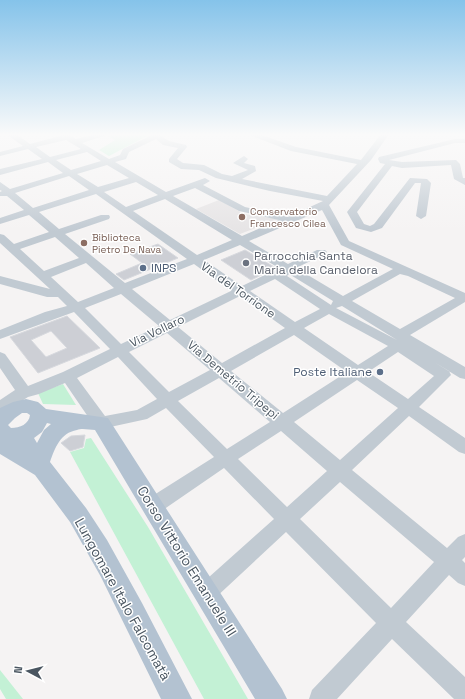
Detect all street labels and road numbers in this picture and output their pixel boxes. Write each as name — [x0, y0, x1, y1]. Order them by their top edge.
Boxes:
street label: Via del Torrione — [197, 258, 279, 322]
street label: Via Vollaro — [127, 311, 187, 351]
street label: Via Demetrio Tripepi — [184, 337, 282, 423]
street label: Corso Vittorio Emanuele III — [133, 483, 241, 639]
street label: Lungomare Italo Falcomatà — [71, 515, 175, 683]

